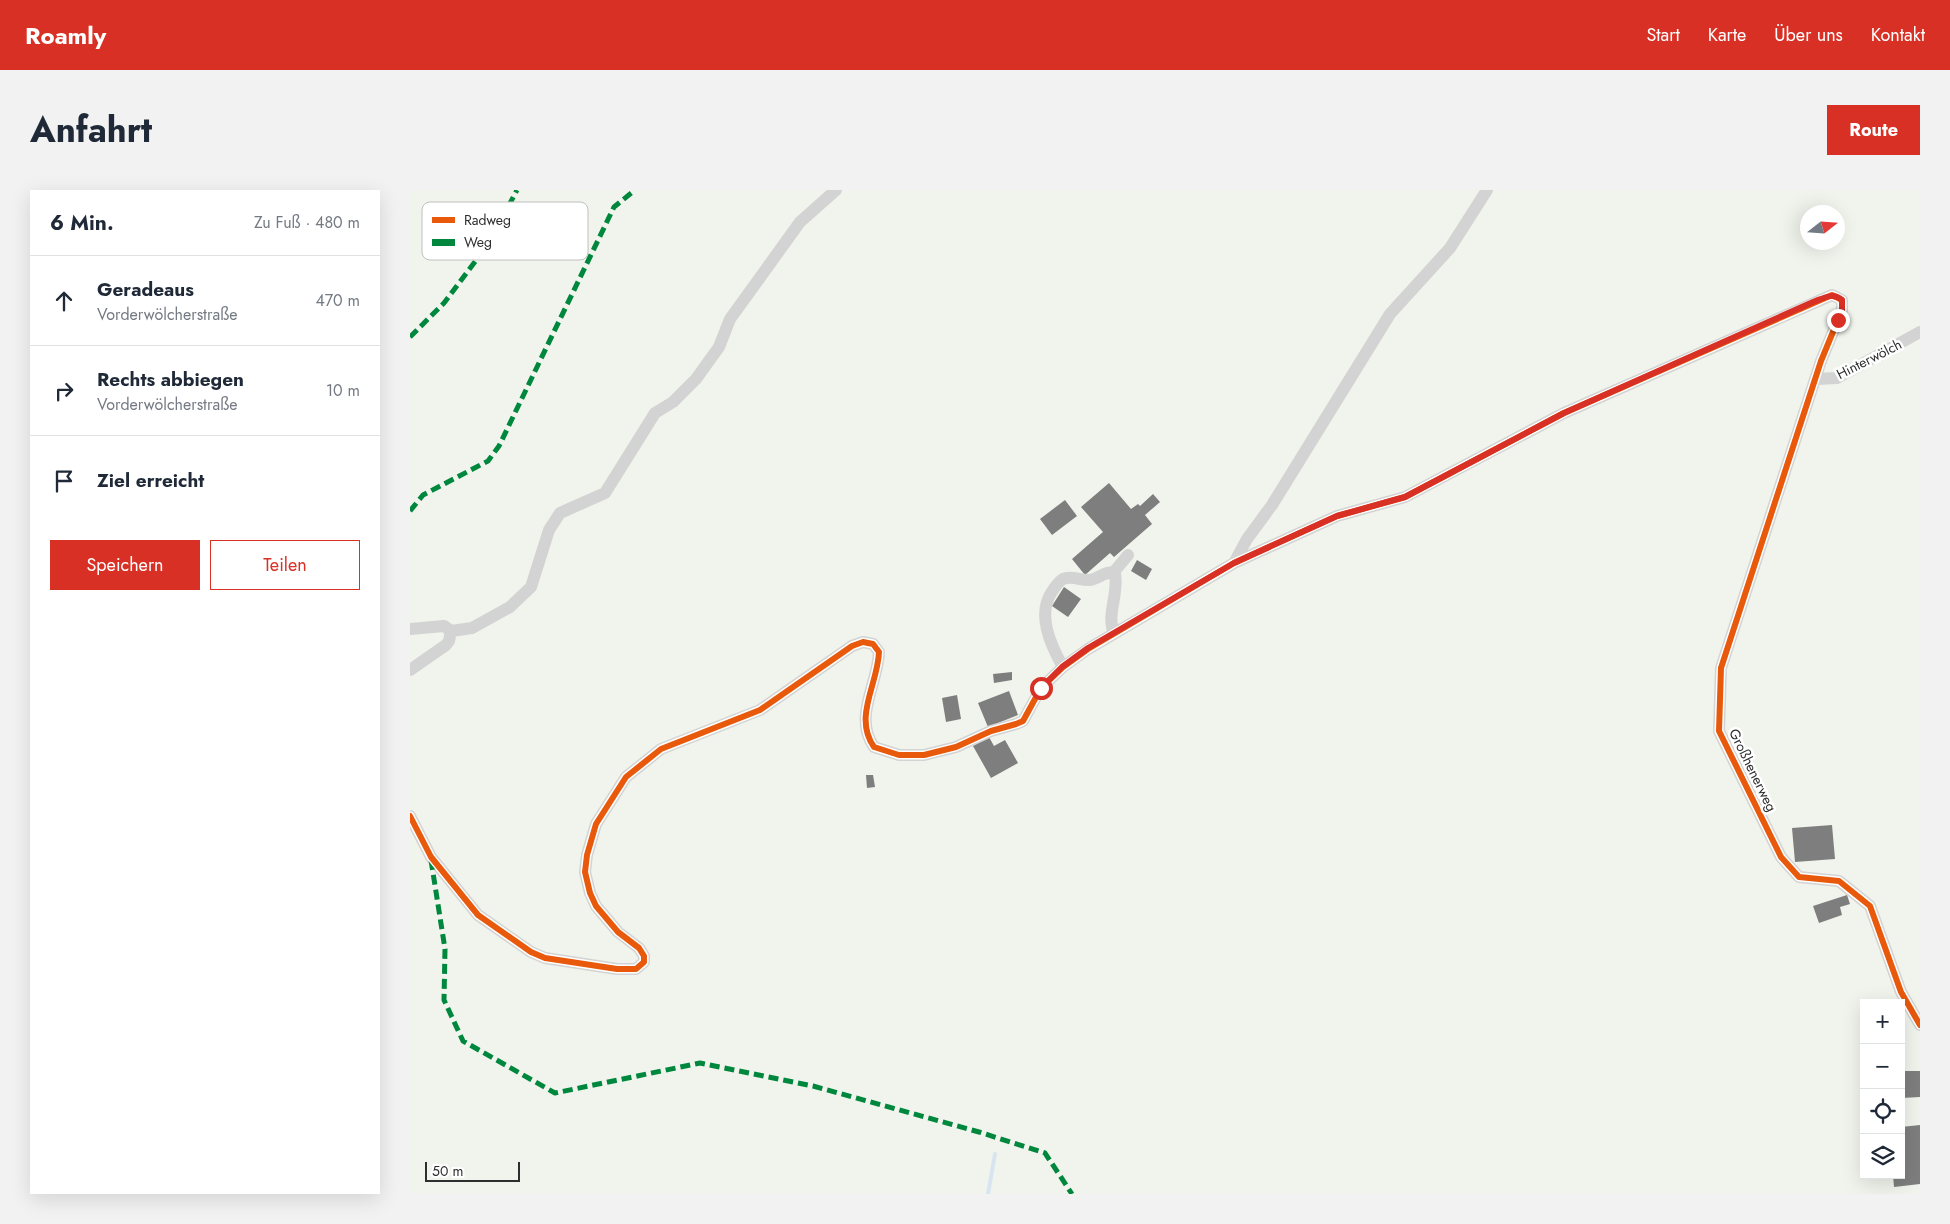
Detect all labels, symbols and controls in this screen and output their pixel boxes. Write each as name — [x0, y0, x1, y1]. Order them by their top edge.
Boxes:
text: Roamly — [25, 18, 106, 53]
text: Start — [1646, 22, 1680, 48]
text: Karte — [1708, 22, 1746, 48]
text: Über uns — [1774, 22, 1843, 48]
text: Kontakt — [1871, 22, 1925, 48]
text: Anfahrt — [30, 105, 152, 155]
button: Route — [1827, 105, 1920, 155]
legend — [422, 202, 588, 260]
north arrow — [1800, 205, 1845, 250]
text: 6 Min. — [50, 208, 114, 238]
text: Radweg — [464, 210, 511, 230]
text: Zu Fuß · 480 m — [254, 211, 360, 234]
text: Weg — [464, 232, 492, 252]
text: Geradeaus — [97, 276, 194, 303]
icon: ahead — [50, 287, 78, 315]
text: 470 m — [315, 289, 360, 312]
text: Vorderwölcherstraße — [97, 303, 237, 326]
route end — [1827, 309, 1850, 332]
street label: Hinterwölch — [1833, 334, 1905, 384]
text: Rechts abbiegen — [97, 366, 244, 393]
icon: right — [50, 377, 78, 405]
text: 10 m — [326, 379, 360, 402]
text: Vorderwölcherstraße — [97, 393, 237, 416]
icon: arrive — [50, 467, 78, 495]
text: Ziel erreicht — [97, 467, 204, 494]
button: Speichern — [50, 540, 200, 590]
button: Teilen — [210, 540, 360, 590]
route start — [1030, 677, 1053, 700]
street label: Großhenerweg — [1724, 725, 1782, 815]
map controls — [1860, 999, 1905, 1179]
button: + — [1860, 999, 1905, 1044]
button: − — [1860, 1044, 1905, 1089]
button: locate — [1860, 1089, 1905, 1134]
button: layers — [1860, 1134, 1905, 1179]
scale bar — [425, 1159, 520, 1182]
text: 50 m — [432, 1161, 463, 1181]

